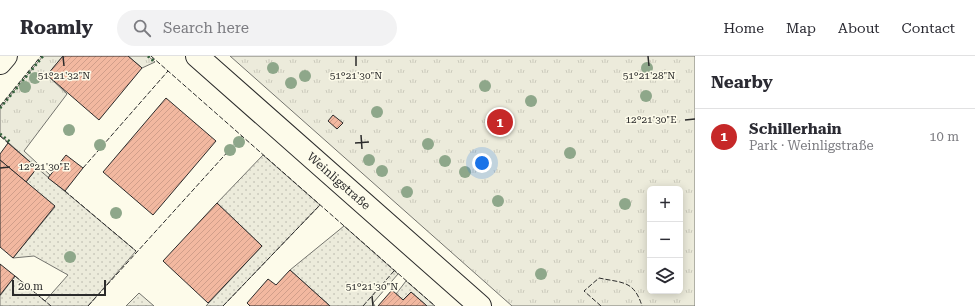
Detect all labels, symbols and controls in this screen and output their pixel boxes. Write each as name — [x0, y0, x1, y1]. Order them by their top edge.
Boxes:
search box — [117, 10, 397, 46]
text: Roamly — [20, 16, 93, 39]
icon: search — [131, 17, 153, 39]
text: Search here — [163, 19, 249, 37]
text: Home — [723, 20, 764, 36]
text: Map — [786, 20, 816, 36]
text: About — [838, 20, 880, 36]
text: Contact — [902, 20, 955, 36]
text: 51°21'32"N — [38, 70, 90, 81]
text: 51°21'30"N — [330, 70, 382, 81]
text: 51°21'28"N — [623, 70, 675, 81]
text: Nearby — [711, 72, 773, 92]
pin: 1 — [487, 107, 513, 137]
text: 12°21'30"E — [625, 114, 677, 125]
text: Schillerhain — [749, 120, 842, 138]
text: 1 — [720, 129, 728, 144]
text: 10 m — [929, 129, 959, 144]
text: Park · Weinligstraße — [749, 138, 874, 153]
street label: Weinligstraße — [304, 150, 373, 213]
your location — [472, 153, 492, 173]
text: 12°21'30"E — [18, 161, 70, 172]
map controls — [647, 186, 683, 294]
button: + — [647, 186, 683, 222]
button: − — [647, 222, 683, 258]
button: layers — [647, 258, 683, 294]
scale bar — [12, 278, 106, 297]
text: 20 m — [18, 280, 43, 293]
text: 51°21'30"N — [346, 281, 398, 292]

